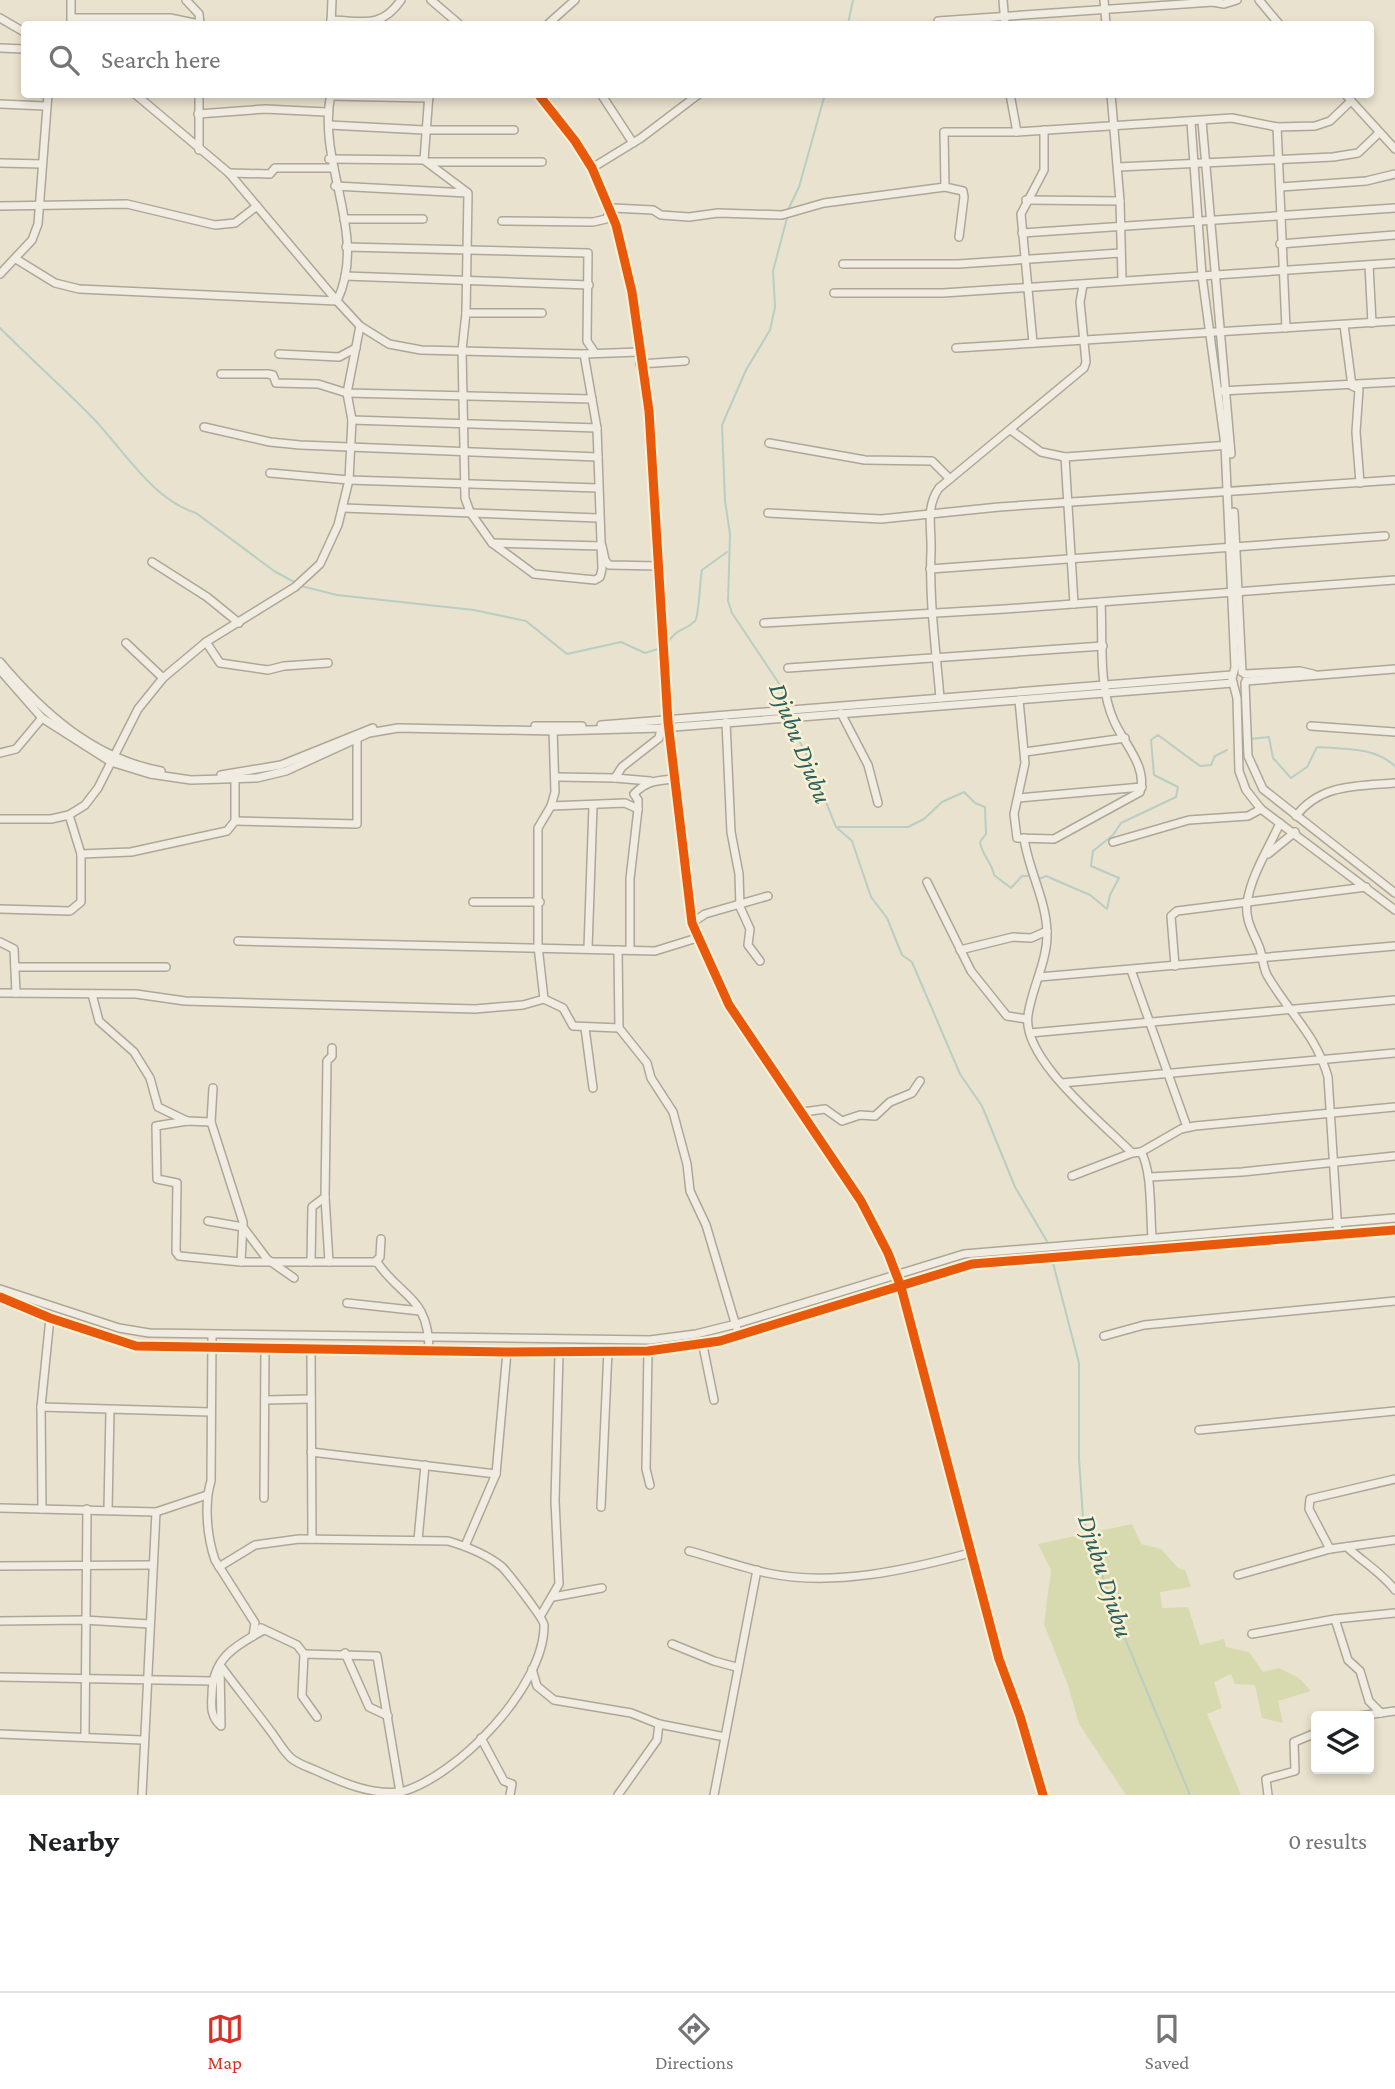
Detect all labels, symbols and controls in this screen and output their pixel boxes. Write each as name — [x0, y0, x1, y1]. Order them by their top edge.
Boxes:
search box — [21, 21, 1374, 98]
icon: search — [45, 41, 83, 79]
text: Search here — [101, 45, 220, 74]
water label: Djubu Djubu — [763, 679, 838, 808]
water label: Djubu Djubu — [1072, 1511, 1139, 1641]
map controls — [1311, 1711, 1374, 1774]
button: layers — [1311, 1711, 1374, 1774]
text: Nearby — [28, 1824, 119, 1857]
text: 0 results — [1288, 1828, 1367, 1854]
tab: Map — [206, 2010, 244, 2073]
tab: Directions — [655, 2010, 734, 2073]
tab: Saved — [1145, 2010, 1189, 2073]

